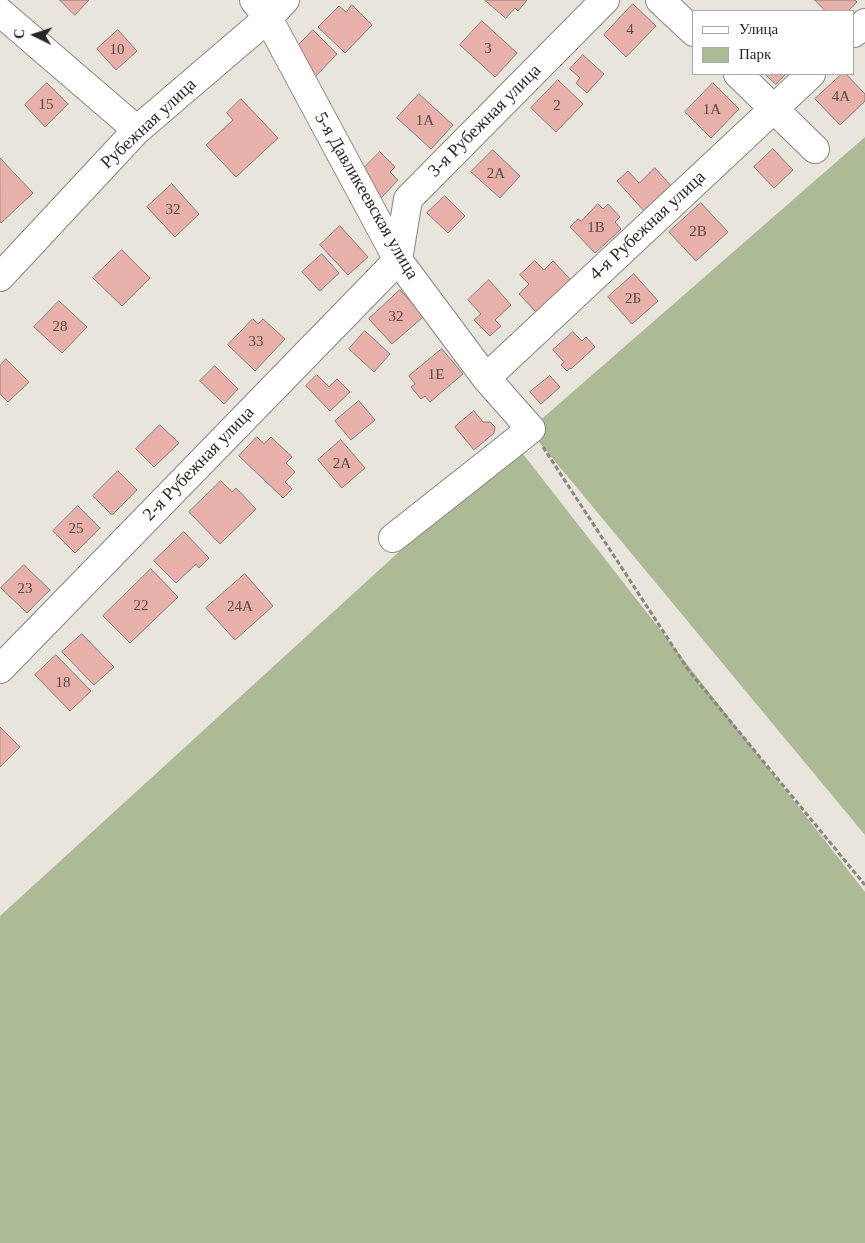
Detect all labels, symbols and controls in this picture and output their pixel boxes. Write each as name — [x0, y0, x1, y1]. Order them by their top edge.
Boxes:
north arrow — [10, 10, 60, 60]
legend — [692, 10, 855, 75]
house number: 4 — [626, 21, 634, 39]
text: Улица — [739, 21, 778, 37]
text: С — [12, 28, 27, 39]
house number: 3 — [484, 40, 492, 58]
house number: 10 — [110, 41, 124, 59]
text: Парк — [739, 46, 771, 62]
street label: 3-я Рубежная улица — [424, 60, 546, 182]
street label: Рубежная улица — [97, 74, 201, 174]
house number: 4А — [832, 88, 850, 106]
house number: 15 — [38, 96, 54, 114]
house number: 2 — [553, 97, 561, 115]
house number: 1А — [703, 101, 721, 119]
street label: 5-я Давликеевская улица — [309, 109, 423, 283]
house number: 1А — [416, 112, 434, 130]
house number: 2А — [487, 165, 505, 183]
street label: 4-я Рубежная улица — [586, 167, 710, 285]
house number: 32 — [166, 201, 180, 219]
house number: 1В — [587, 219, 605, 237]
house number: 2В — [689, 223, 707, 241]
house number: 2Б — [625, 290, 641, 308]
house number: 32 — [388, 308, 404, 326]
house number: 28 — [52, 318, 68, 336]
house number: 33 — [248, 333, 264, 351]
house number: 1Е — [428, 366, 444, 384]
street label: 2-я Рубежная улица — [139, 402, 259, 526]
house number: 2А — [333, 455, 351, 473]
house number: 25 — [68, 520, 84, 538]
house number: 23 — [18, 580, 32, 598]
house number: 22 — [134, 597, 148, 615]
house number: 24А — [227, 598, 253, 616]
house number: 18 — [56, 674, 70, 692]

